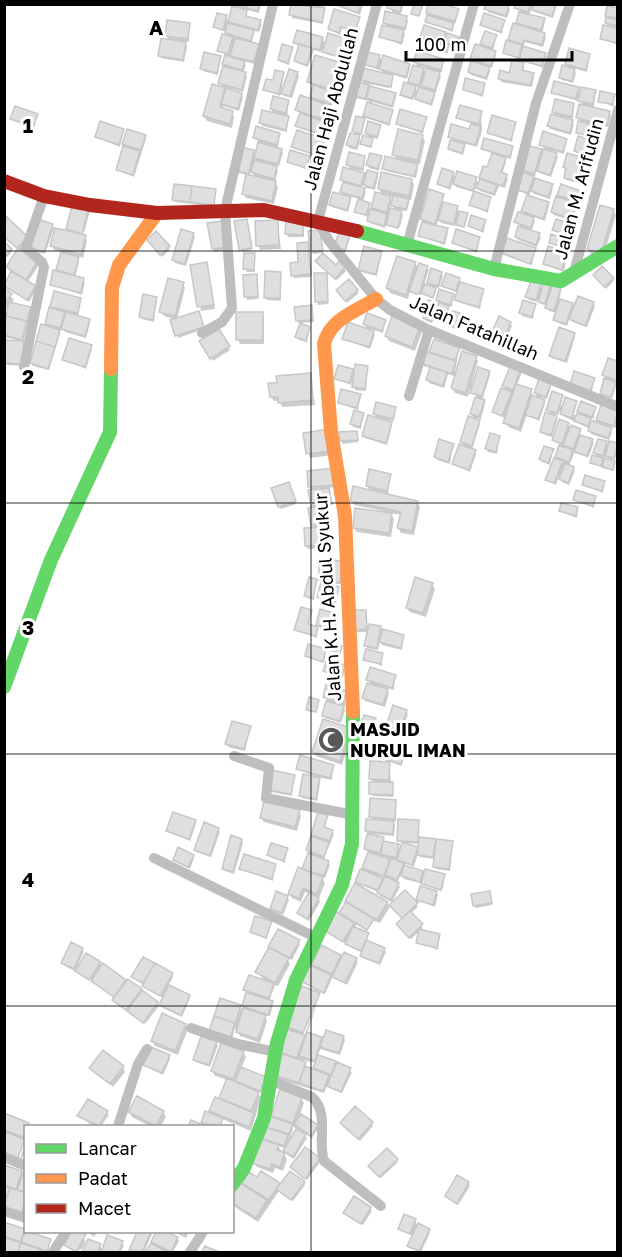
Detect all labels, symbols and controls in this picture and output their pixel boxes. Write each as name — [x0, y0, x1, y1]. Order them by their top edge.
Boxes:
text: A — [149, 15, 163, 39]
scale bar — [406, 24, 572, 62]
street label: Jalan Haji Abdullah — [298, 25, 362, 192]
text: 100 m — [415, 33, 466, 55]
text: 1 — [23, 113, 33, 137]
street label: Jalan M. Arifudin — [549, 116, 607, 262]
street label: Jalan Fatahillah — [407, 290, 542, 364]
text: 2 — [22, 364, 34, 388]
street label: Jalan K.H. Abdul Syukur — [309, 492, 345, 702]
text: 3 — [22, 615, 34, 639]
place label: MASJID NURUL IMAN — [350, 718, 466, 761]
mosque icon: MASJID NURUL IMAN — [316, 725, 346, 755]
text: 4 — [22, 867, 34, 891]
legend — [24, 1125, 234, 1233]
text: Lancar — [78, 1137, 137, 1159]
text: Padat — [78, 1167, 128, 1189]
text: Macet — [78, 1197, 131, 1219]

